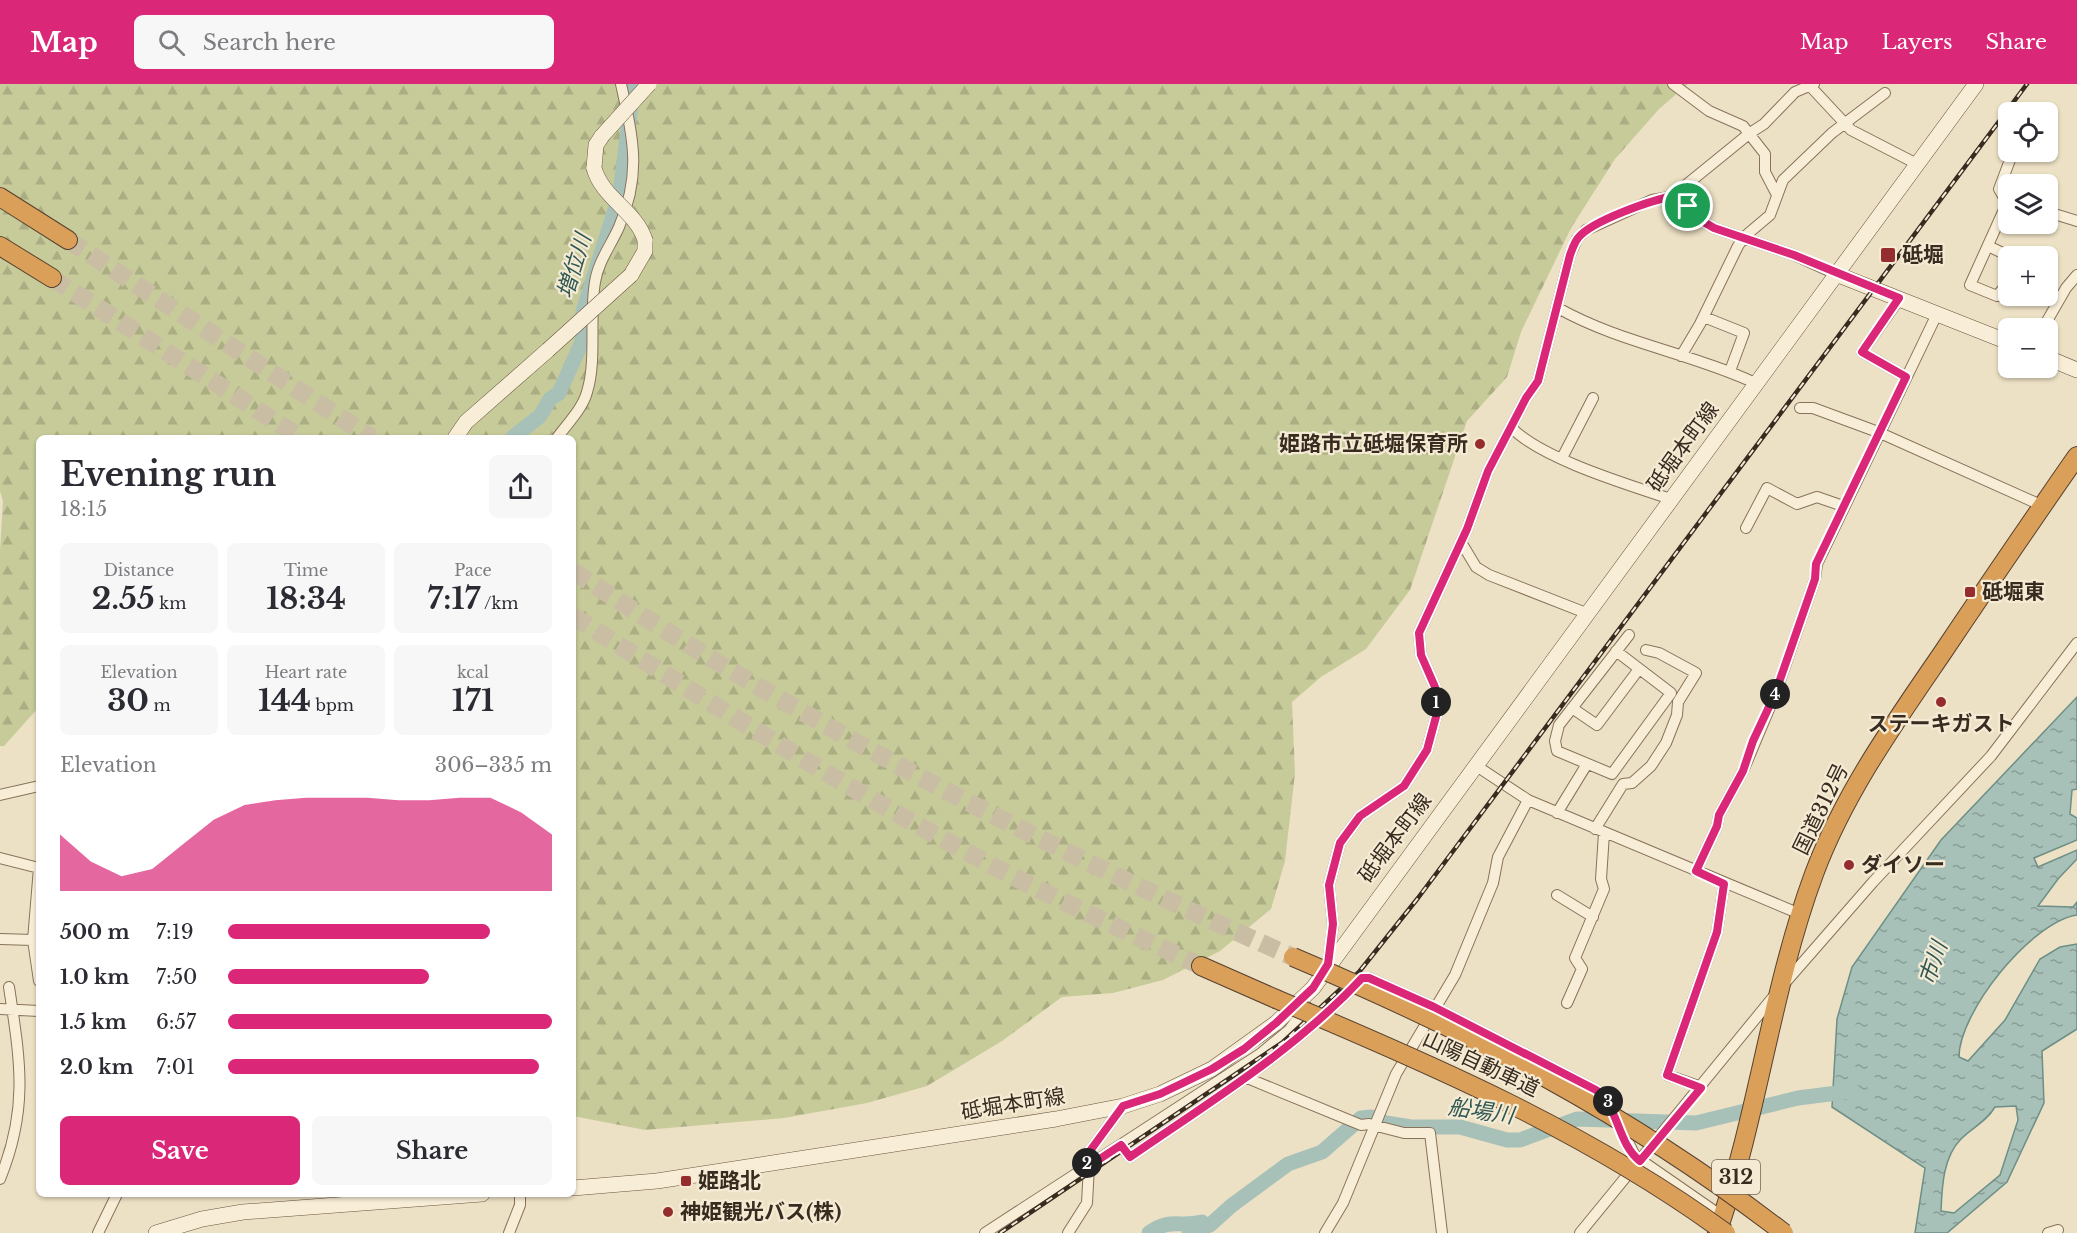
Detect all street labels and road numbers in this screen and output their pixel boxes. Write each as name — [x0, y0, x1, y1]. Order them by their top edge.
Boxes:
street label: 砥堀本町線 — [1642, 397, 1724, 497]
street label: 国道312号 — [1788, 759, 1854, 859]
street label: 砥堀本町線 — [1353, 788, 1437, 888]
street label: 山陽自動車道 — [1418, 1026, 1544, 1102]
street label: 砥堀本町線 — [959, 1083, 1067, 1125]
road number: 312 — [1712, 1160, 1760, 1194]

